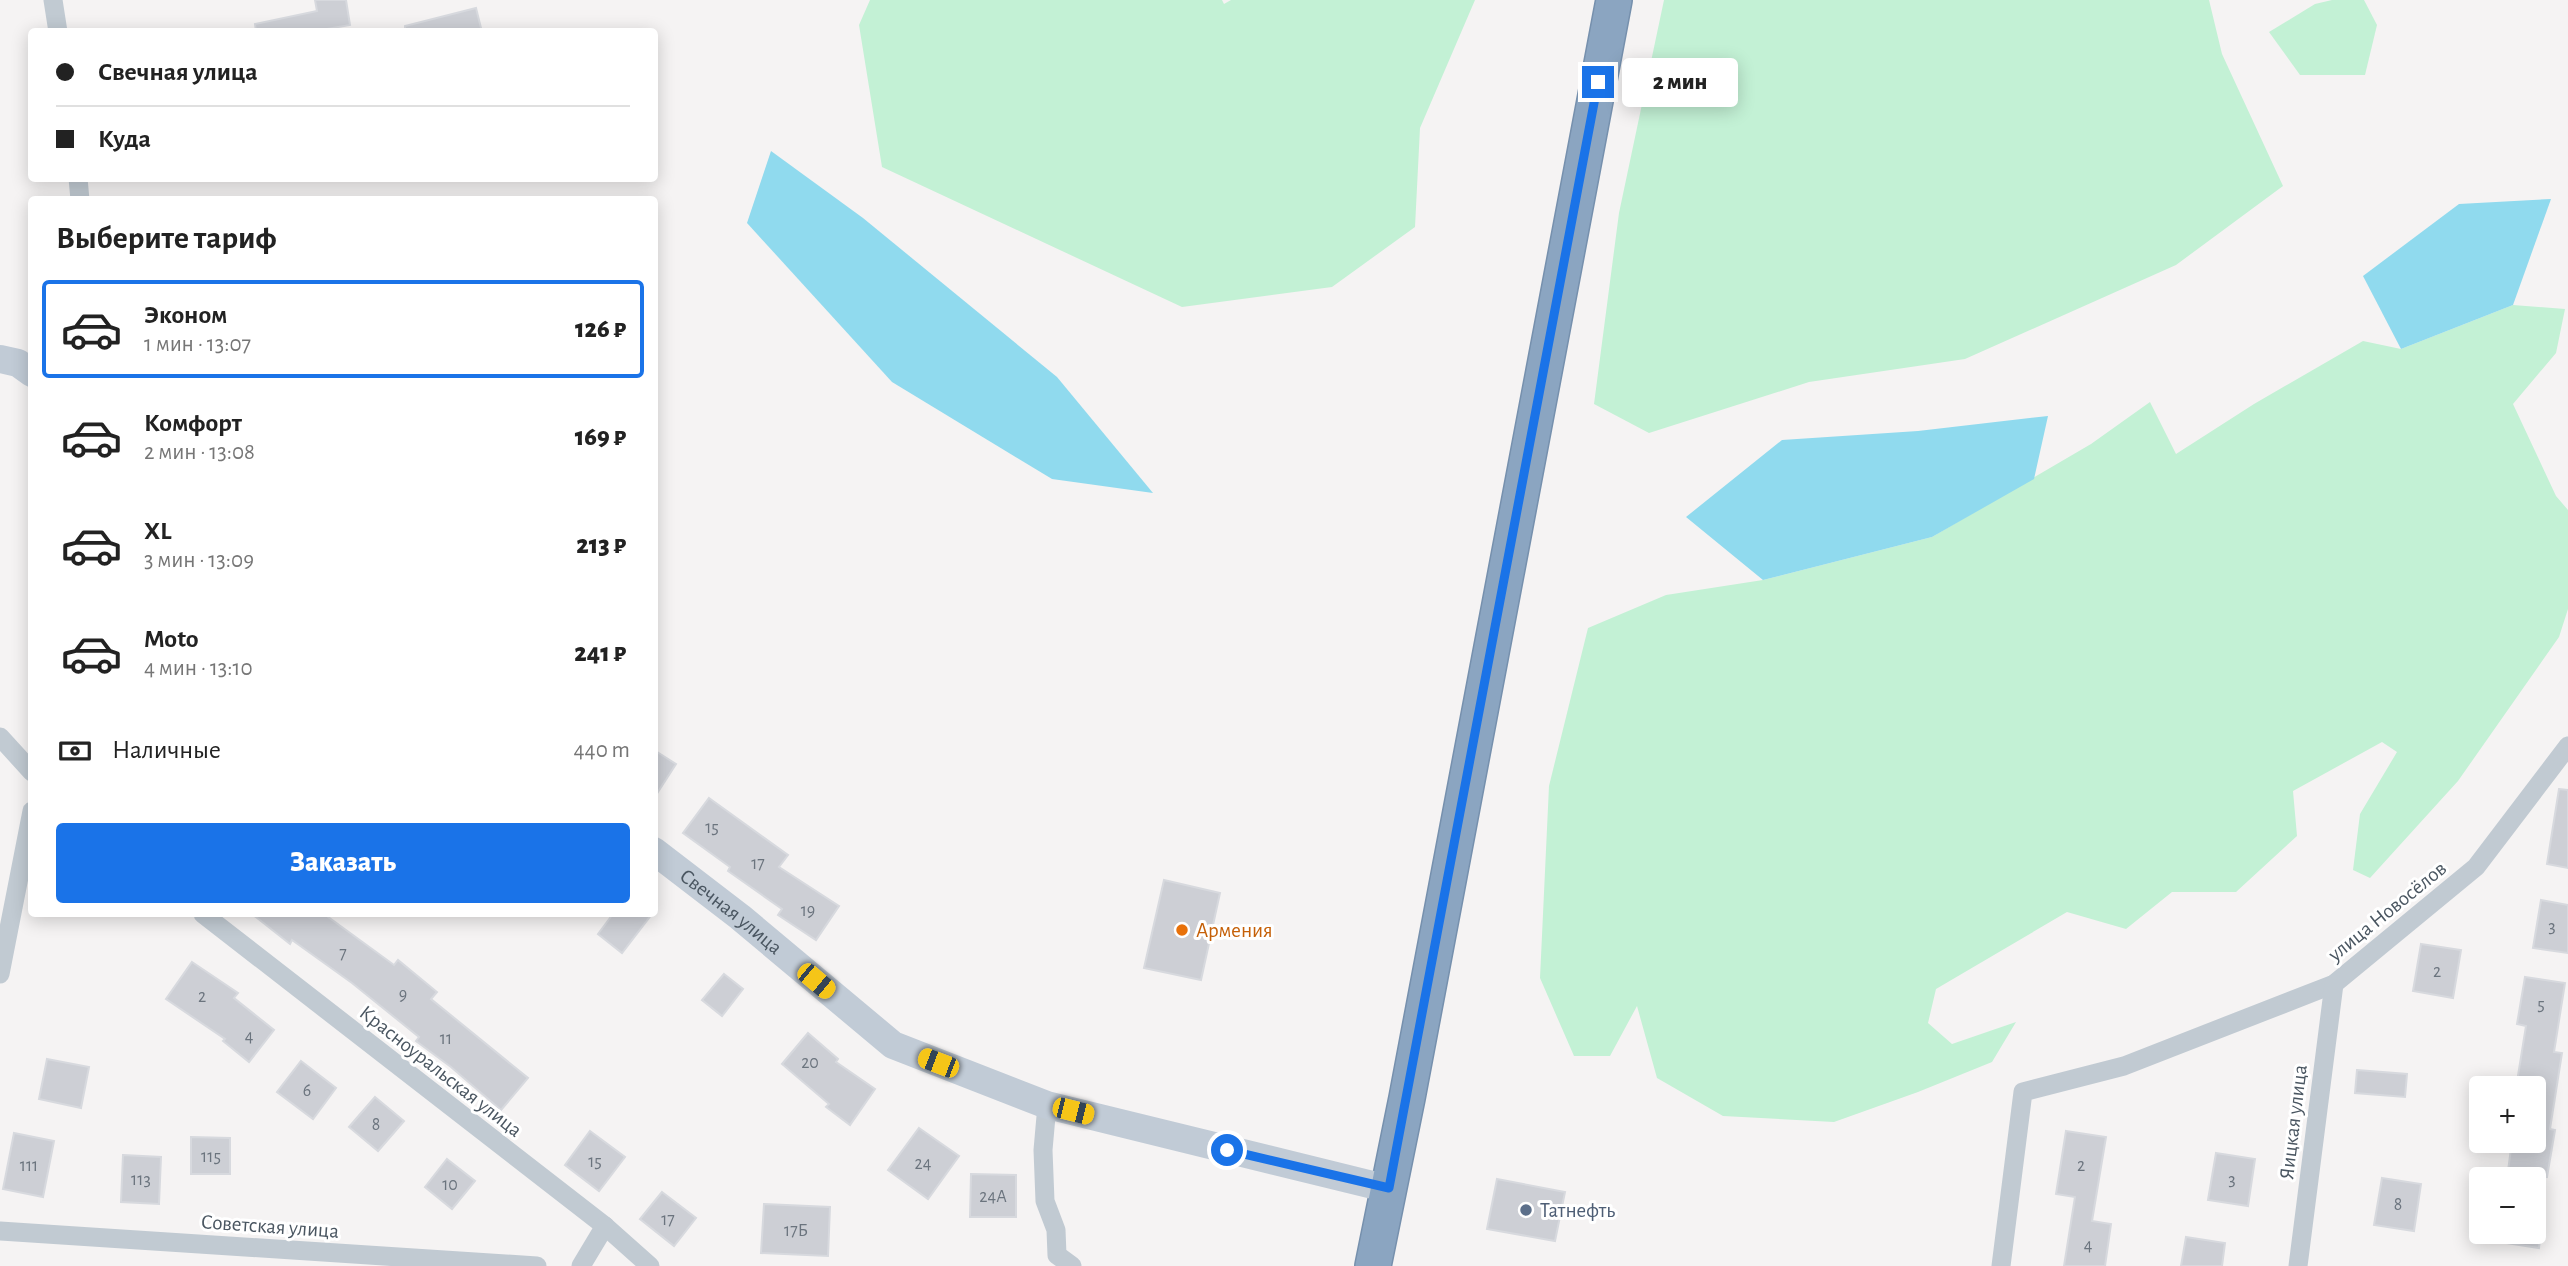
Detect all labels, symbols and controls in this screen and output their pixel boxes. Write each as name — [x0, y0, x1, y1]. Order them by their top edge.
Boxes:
callout: 2 мин — [1622, 57, 1738, 106]
text: Свечная улица — [98, 59, 258, 85]
route end — [1582, 66, 1614, 98]
text: 2 мин — [1653, 71, 1707, 94]
text: Куда — [98, 126, 151, 152]
text: Выберите тариф — [56, 222, 277, 254]
icon: car — [60, 298, 123, 361]
text: Эконом — [144, 302, 227, 328]
text: 126 ₽ — [575, 316, 626, 342]
text: 1 мин · 13:07 — [144, 333, 251, 356]
icon: car — [60, 406, 123, 469]
text: Комфорт — [144, 410, 242, 436]
text: 169 ₽ — [575, 424, 626, 450]
text: 2 мин · 13:08 — [144, 441, 255, 464]
icon: car — [60, 514, 123, 577]
text: XL — [144, 518, 171, 544]
text: 213 ₽ — [576, 532, 626, 558]
text: 3 мин · 13:09 — [144, 549, 254, 572]
icon: car — [60, 622, 123, 685]
text: Moto — [144, 626, 199, 652]
text: 241 ₽ — [574, 640, 626, 666]
text: 4 мин · 13:10 — [144, 657, 253, 680]
icon: cash — [56, 732, 94, 770]
text: Наличные — [112, 737, 221, 763]
text: 440 m — [574, 739, 630, 762]
house number: 15 — [705, 819, 719, 837]
button: Заказать — [56, 823, 630, 903]
house number: 17 — [751, 855, 765, 873]
street label: улица Новосёлов — [2323, 857, 2450, 966]
street label: Свечная улица — [676, 865, 786, 959]
house number: 19 — [801, 902, 815, 920]
house number: 3 — [2548, 918, 2556, 936]
place label: Армения — [1196, 920, 1273, 941]
marker: Армения — [1174, 922, 1190, 938]
house number: 7 — [339, 945, 347, 963]
car — [794, 959, 839, 1003]
house number: 2 — [2433, 963, 2441, 981]
house number: 9 — [399, 986, 407, 1004]
house number: 2 — [198, 988, 206, 1006]
house number: 5 — [2537, 996, 2545, 1014]
street label: Красноуральская улица — [356, 1002, 526, 1141]
house number: 4 — [245, 1028, 254, 1046]
house number: 11 — [440, 1030, 452, 1048]
car — [915, 1046, 962, 1080]
house number: 20 — [801, 1054, 819, 1072]
street label: Яицкая улица — [2276, 1063, 2311, 1181]
map controls — [2469, 1076, 2546, 1244]
button: + — [2469, 1076, 2546, 1153]
house number: 6 — [303, 1082, 311, 1100]
car — [1051, 1096, 1096, 1126]
house number: 8 — [372, 1116, 380, 1134]
route start — [1211, 1134, 1243, 1166]
house number: 115 — [201, 1148, 221, 1166]
house number: 15 — [588, 1153, 602, 1171]
house number: 24 — [915, 1155, 932, 1173]
house number: 111 — [20, 1157, 38, 1175]
house number: 2 — [2077, 1157, 2085, 1175]
button: − — [2469, 1167, 2546, 1244]
house number: 113 — [131, 1171, 151, 1189]
house number: 3 — [2228, 1171, 2236, 1189]
house number: 10 — [442, 1176, 458, 1194]
house number: 24А — [979, 1188, 1007, 1206]
house number: 8 — [2394, 1196, 2402, 1214]
place label: Татнефть — [1540, 1200, 1615, 1221]
marker: Татнефть — [1518, 1202, 1534, 1218]
street label: Советская улица — [200, 1211, 340, 1242]
house number: 17 — [661, 1211, 675, 1229]
house number: 17Б — [784, 1222, 808, 1240]
house number: 4 — [2084, 1237, 2093, 1255]

